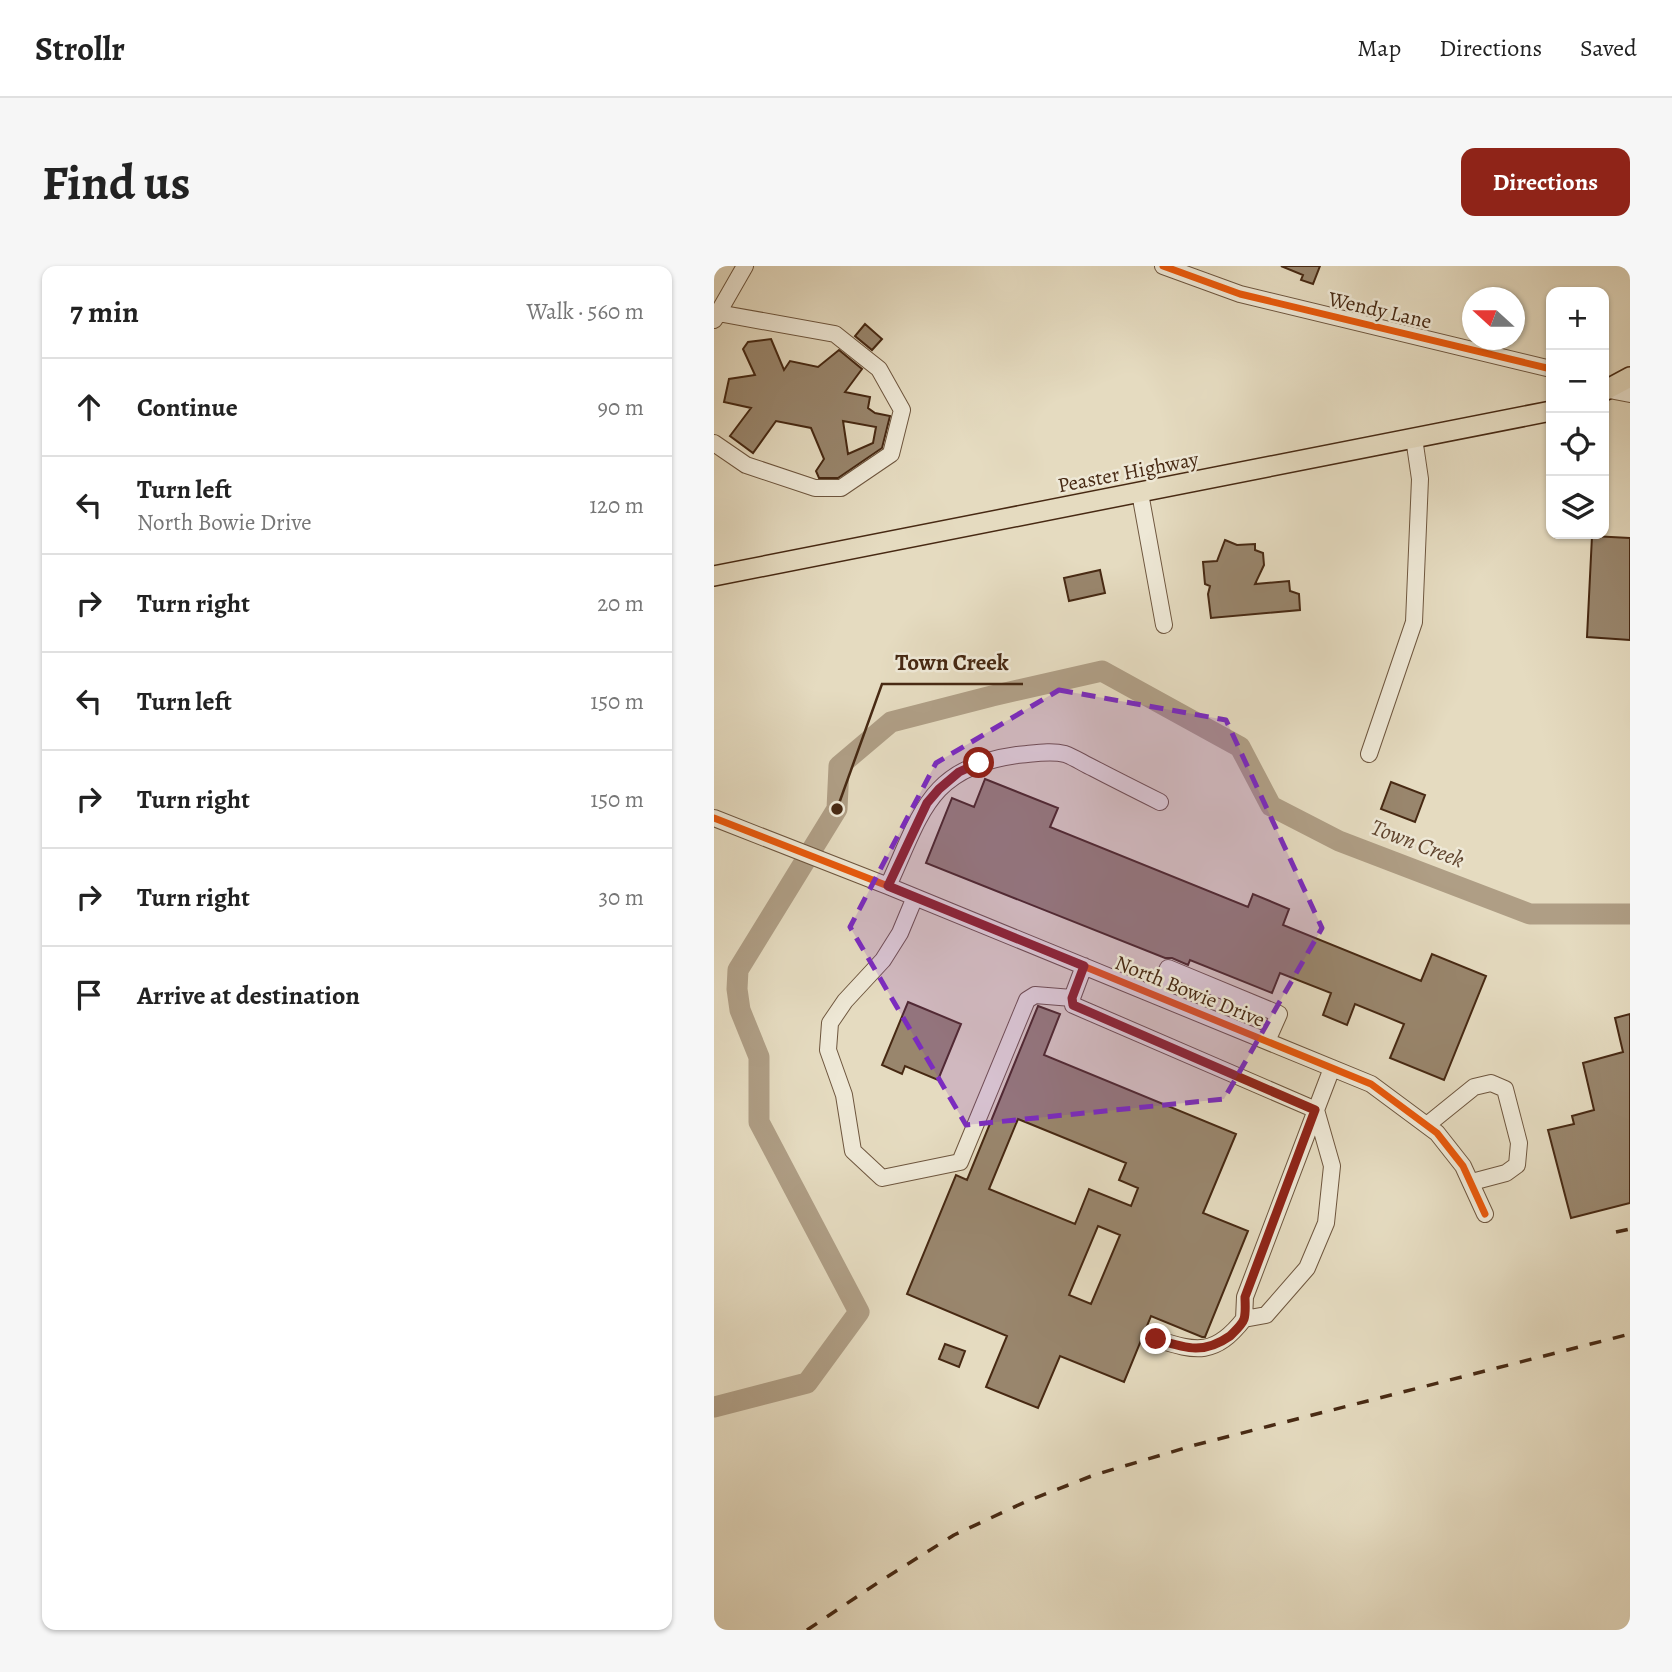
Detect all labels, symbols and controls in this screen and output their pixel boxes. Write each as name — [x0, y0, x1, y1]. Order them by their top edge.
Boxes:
text: Strollr — [35, 26, 125, 71]
text: Map — [1357, 32, 1401, 64]
text: Directions — [1439, 32, 1542, 64]
text: Saved — [1580, 32, 1637, 64]
button: Directions — [1461, 148, 1630, 216]
text: Find us — [42, 149, 190, 216]
street label: Wendy Lane — [1325, 284, 1434, 335]
north arrow — [1462, 287, 1525, 350]
map controls — [1546, 287, 1609, 539]
button: + — [1546, 287, 1609, 350]
text: 7 min — [70, 292, 139, 332]
text: Walk · 560 m — [527, 296, 644, 327]
button: − — [1546, 350, 1609, 413]
icon: ahead — [70, 388, 108, 426]
text: Continue — [137, 390, 238, 425]
text: 90 m — [598, 392, 644, 423]
button: locate — [1546, 413, 1609, 476]
street label: Peaster Highway — [1055, 445, 1201, 499]
text: Turn left — [137, 472, 232, 507]
button: layers — [1546, 476, 1609, 539]
icon: left — [70, 486, 108, 524]
text: 120 m — [589, 490, 644, 521]
text: North Bowie Drive — [137, 507, 312, 538]
icon: right — [70, 584, 108, 622]
text: Turn right — [137, 586, 250, 621]
text: 20 m — [597, 588, 644, 619]
callout: Town Creek — [882, 640, 1023, 684]
text: Town Creek — [895, 647, 1009, 678]
icon: left — [70, 682, 108, 720]
text: Turn left — [137, 684, 232, 719]
text: 150 m — [590, 686, 644, 717]
route start — [963, 747, 994, 778]
icon: right — [70, 780, 108, 818]
text: Turn right — [137, 782, 250, 817]
text: 150 m — [590, 784, 644, 815]
water label: Town Creek — [1367, 812, 1469, 875]
icon: right — [70, 878, 108, 916]
text: Turn right — [137, 880, 250, 915]
text: 30 m — [598, 882, 644, 913]
street label: North Bowie Drive — [1111, 948, 1269, 1034]
icon: arrive — [70, 976, 108, 1014]
text: Arrive at destination — [137, 978, 360, 1013]
route end — [1140, 1323, 1171, 1354]

